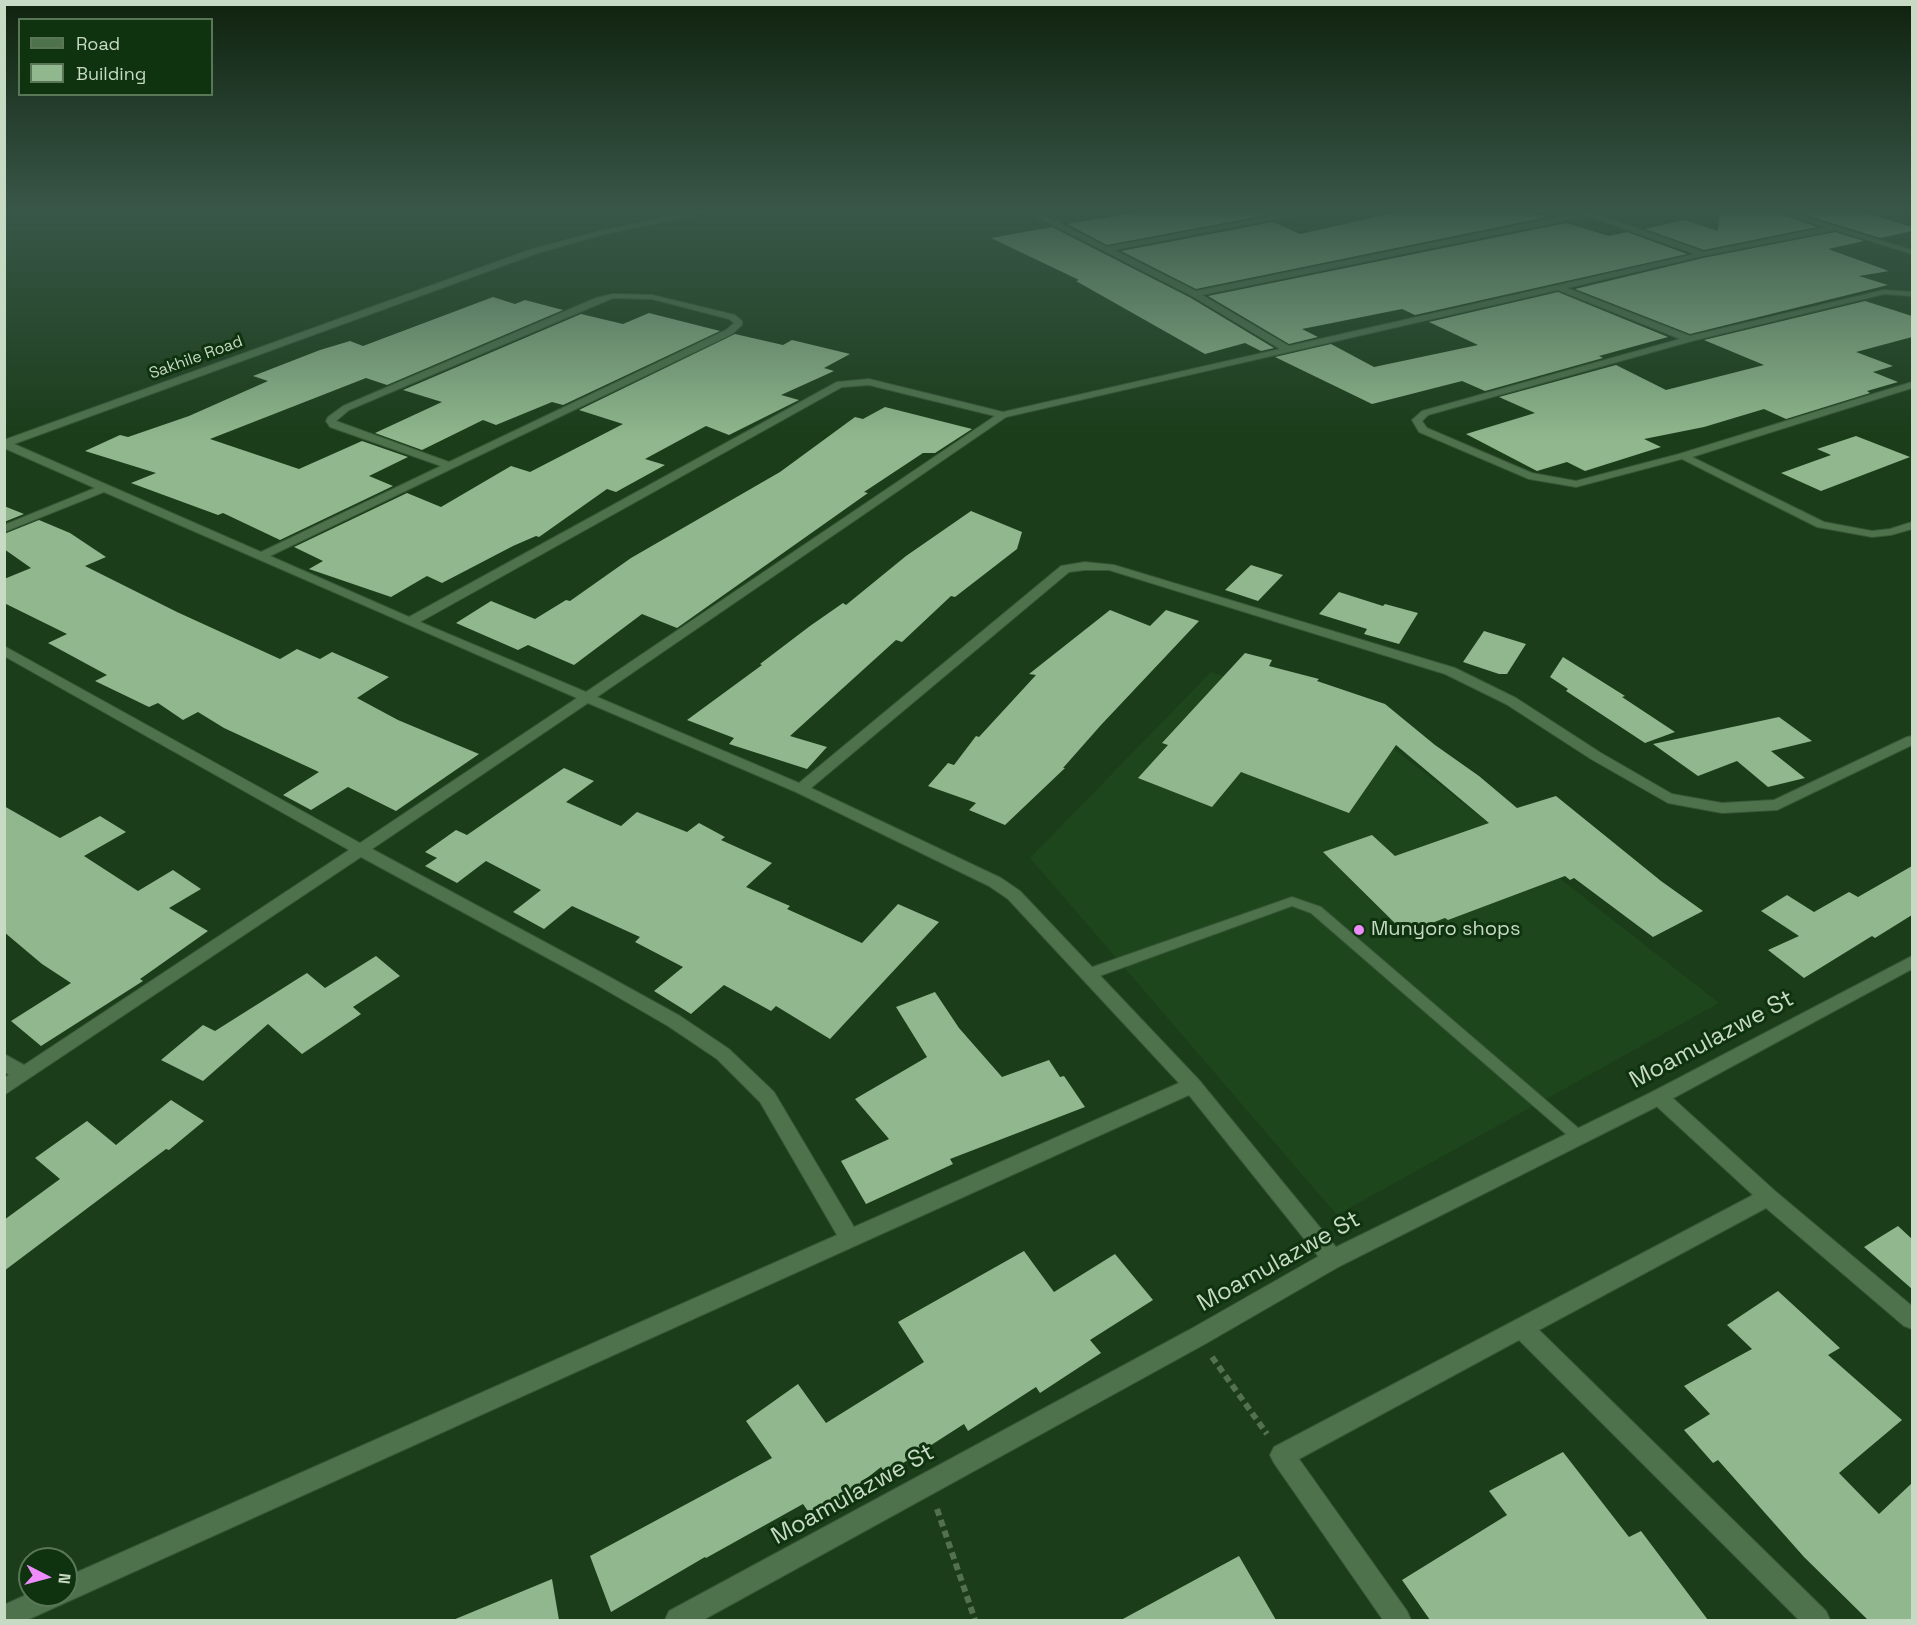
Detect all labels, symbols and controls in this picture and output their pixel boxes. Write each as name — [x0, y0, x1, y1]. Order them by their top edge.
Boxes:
legend — [18, 18, 213, 96]
text: Road — [76, 32, 120, 55]
text: Building — [76, 62, 146, 85]
street label: Sakhile Road — [147, 332, 245, 384]
place label: Munyoro shops — [1371, 918, 1520, 942]
marker: Munyoro shops — [1352, 923, 1366, 937]
street label: Moamulazwe St — [1625, 985, 1799, 1095]
street label: Moamulazwe St — [1193, 1205, 1365, 1319]
street label: Moamulazwe St — [767, 1438, 939, 1552]
north arrow — [18, 1547, 78, 1607]
text: N — [53, 1572, 75, 1585]

